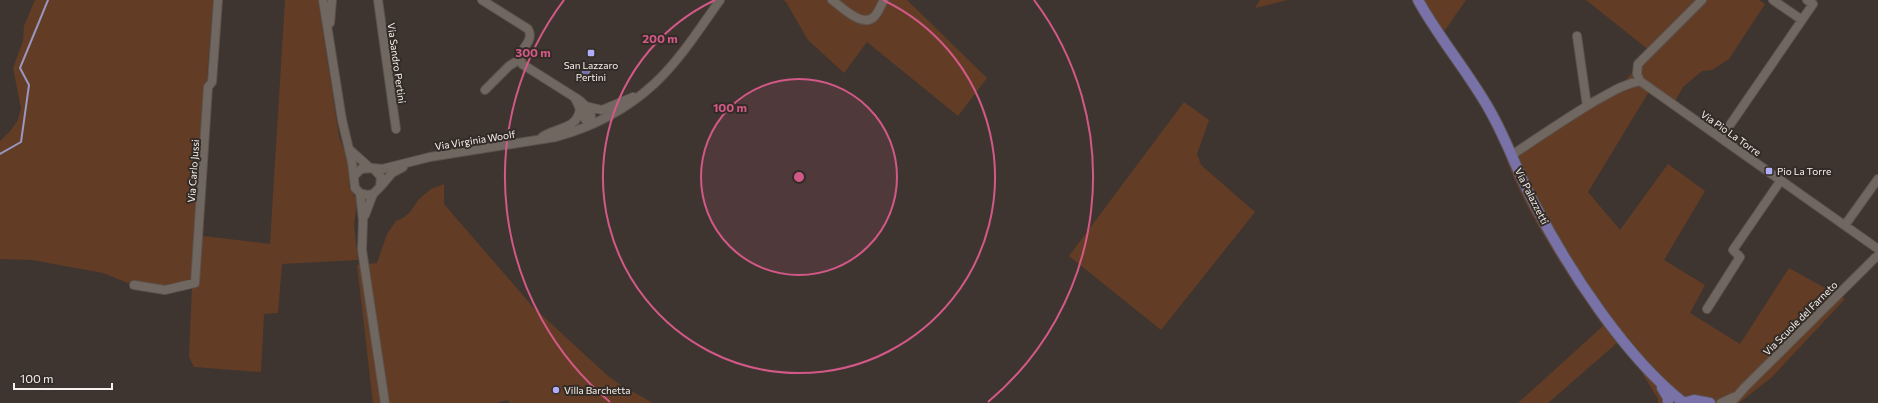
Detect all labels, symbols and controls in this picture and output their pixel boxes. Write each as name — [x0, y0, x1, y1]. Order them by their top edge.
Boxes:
street label: Via Sandro Pertini — [385, 22, 409, 104]
text: 200 m — [642, 31, 678, 45]
text: 300 m — [515, 45, 551, 59]
marker: San Lazzaro Pertini — [586, 48, 596, 58]
place label: San Lazzaro Pertini — [564, 59, 618, 83]
text: 100 m — [713, 100, 747, 114]
street label: Via Pio La Torre — [1699, 108, 1763, 158]
street label: Via Virginia Woolf — [434, 128, 516, 152]
street label: Via Carlo Jussi — [185, 139, 201, 203]
place label: Pio La Torre — [1777, 165, 1831, 177]
street label: Via Palazzetti — [1513, 166, 1551, 226]
marker: Pio La Torre — [1764, 166, 1774, 176]
centre of rings — [792, 170, 806, 184]
street label: Via Scuole del Farneto — [1760, 278, 1840, 358]
scale bar — [14, 365, 112, 391]
text: 100 m — [20, 371, 54, 385]
place label: Villa Barchetta — [564, 384, 630, 396]
marker: Villa Barchetta — [551, 385, 561, 395]

